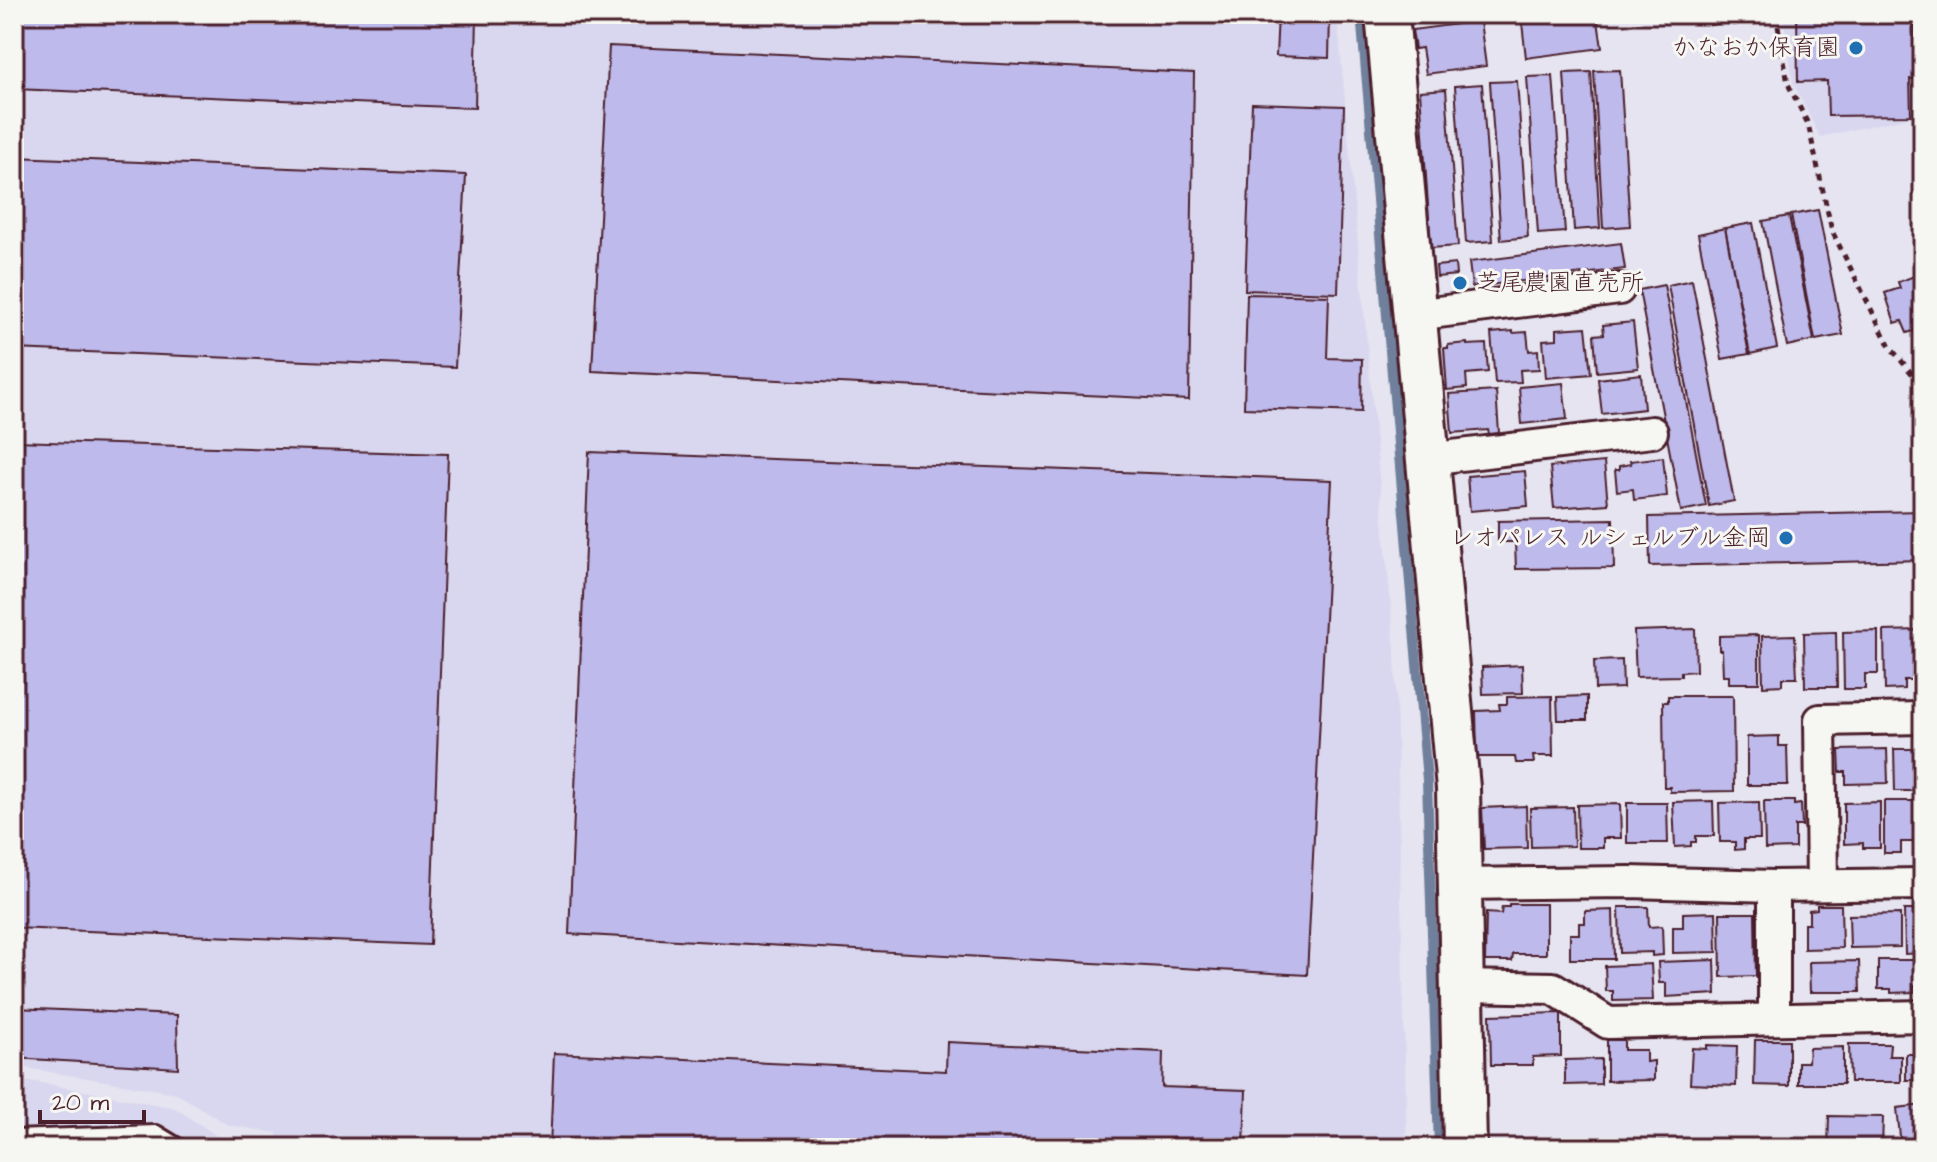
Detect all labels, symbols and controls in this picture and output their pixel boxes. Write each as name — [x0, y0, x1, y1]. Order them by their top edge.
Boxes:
place label: かなおか保育園 — [1672, 31, 1840, 65]
marker: かなおか保育園 — [1847, 39, 1865, 57]
place label: 芝尾農園直売所 — [1476, 266, 1644, 300]
marker: 芝尾農園直売所 — [1451, 274, 1469, 292]
place label: レオパレス ルシェルブル金岡 — [1449, 521, 1770, 555]
marker: レオパレス ルシェルブル金岡 — [1777, 529, 1795, 547]
scale bar — [40, 1074, 144, 1124]
text: 20 m — [52, 1086, 109, 1120]

